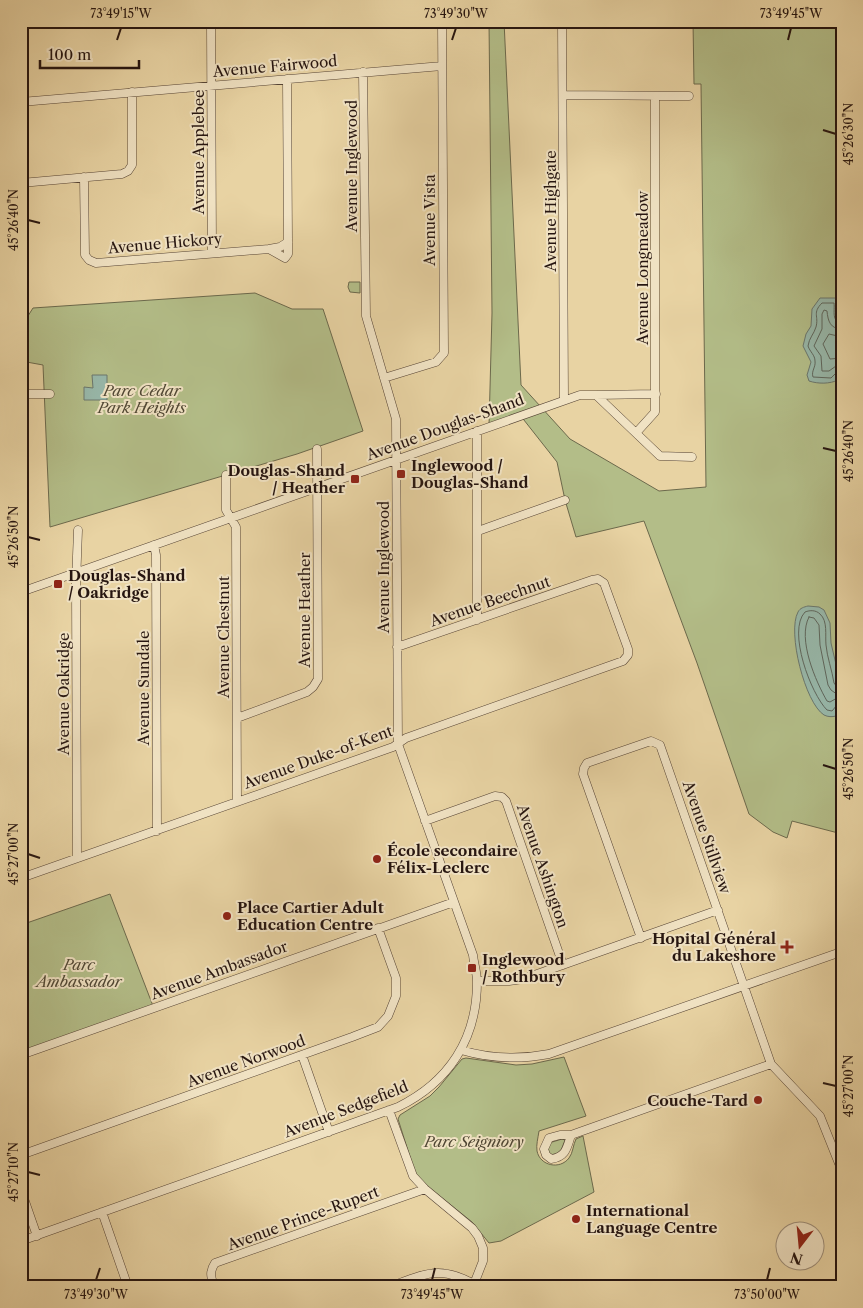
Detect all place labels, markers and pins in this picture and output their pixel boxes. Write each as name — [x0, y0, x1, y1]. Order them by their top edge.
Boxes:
place label: Inglewood / Douglas-Shand — [411, 456, 529, 492]
place label: Douglas-Shand / Heather — [227, 461, 346, 497]
marker: Inglewood / Douglas-Shand — [395, 468, 407, 480]
marker: Douglas-Shand / Heather — [349, 473, 361, 485]
place label: Douglas-Shand / Oakridge — [68, 566, 186, 602]
marker: Douglas-Shand / Oakridge — [52, 578, 64, 590]
place label: École secondaire Félix-Leclerc — [387, 841, 518, 877]
marker: École secondaire Félix-Leclerc — [371, 853, 383, 865]
place label: Place Cartier Adult Education Centre — [237, 898, 384, 934]
marker: Place Cartier Adult Education Centre — [221, 910, 233, 922]
place label: Hopital Général du Lakeshore — [652, 929, 776, 965]
marker: Hopital Général du Lakeshore — [780, 940, 794, 954]
place label: Inglewood / Rothbury — [482, 950, 566, 986]
marker: Inglewood / Rothbury — [466, 962, 478, 974]
place label: Couche-Tard — [647, 1091, 748, 1110]
marker: Couche-Tard — [752, 1094, 764, 1106]
place label: International Language Centre — [586, 1201, 717, 1237]
marker: International Language Centre — [570, 1213, 582, 1225]

